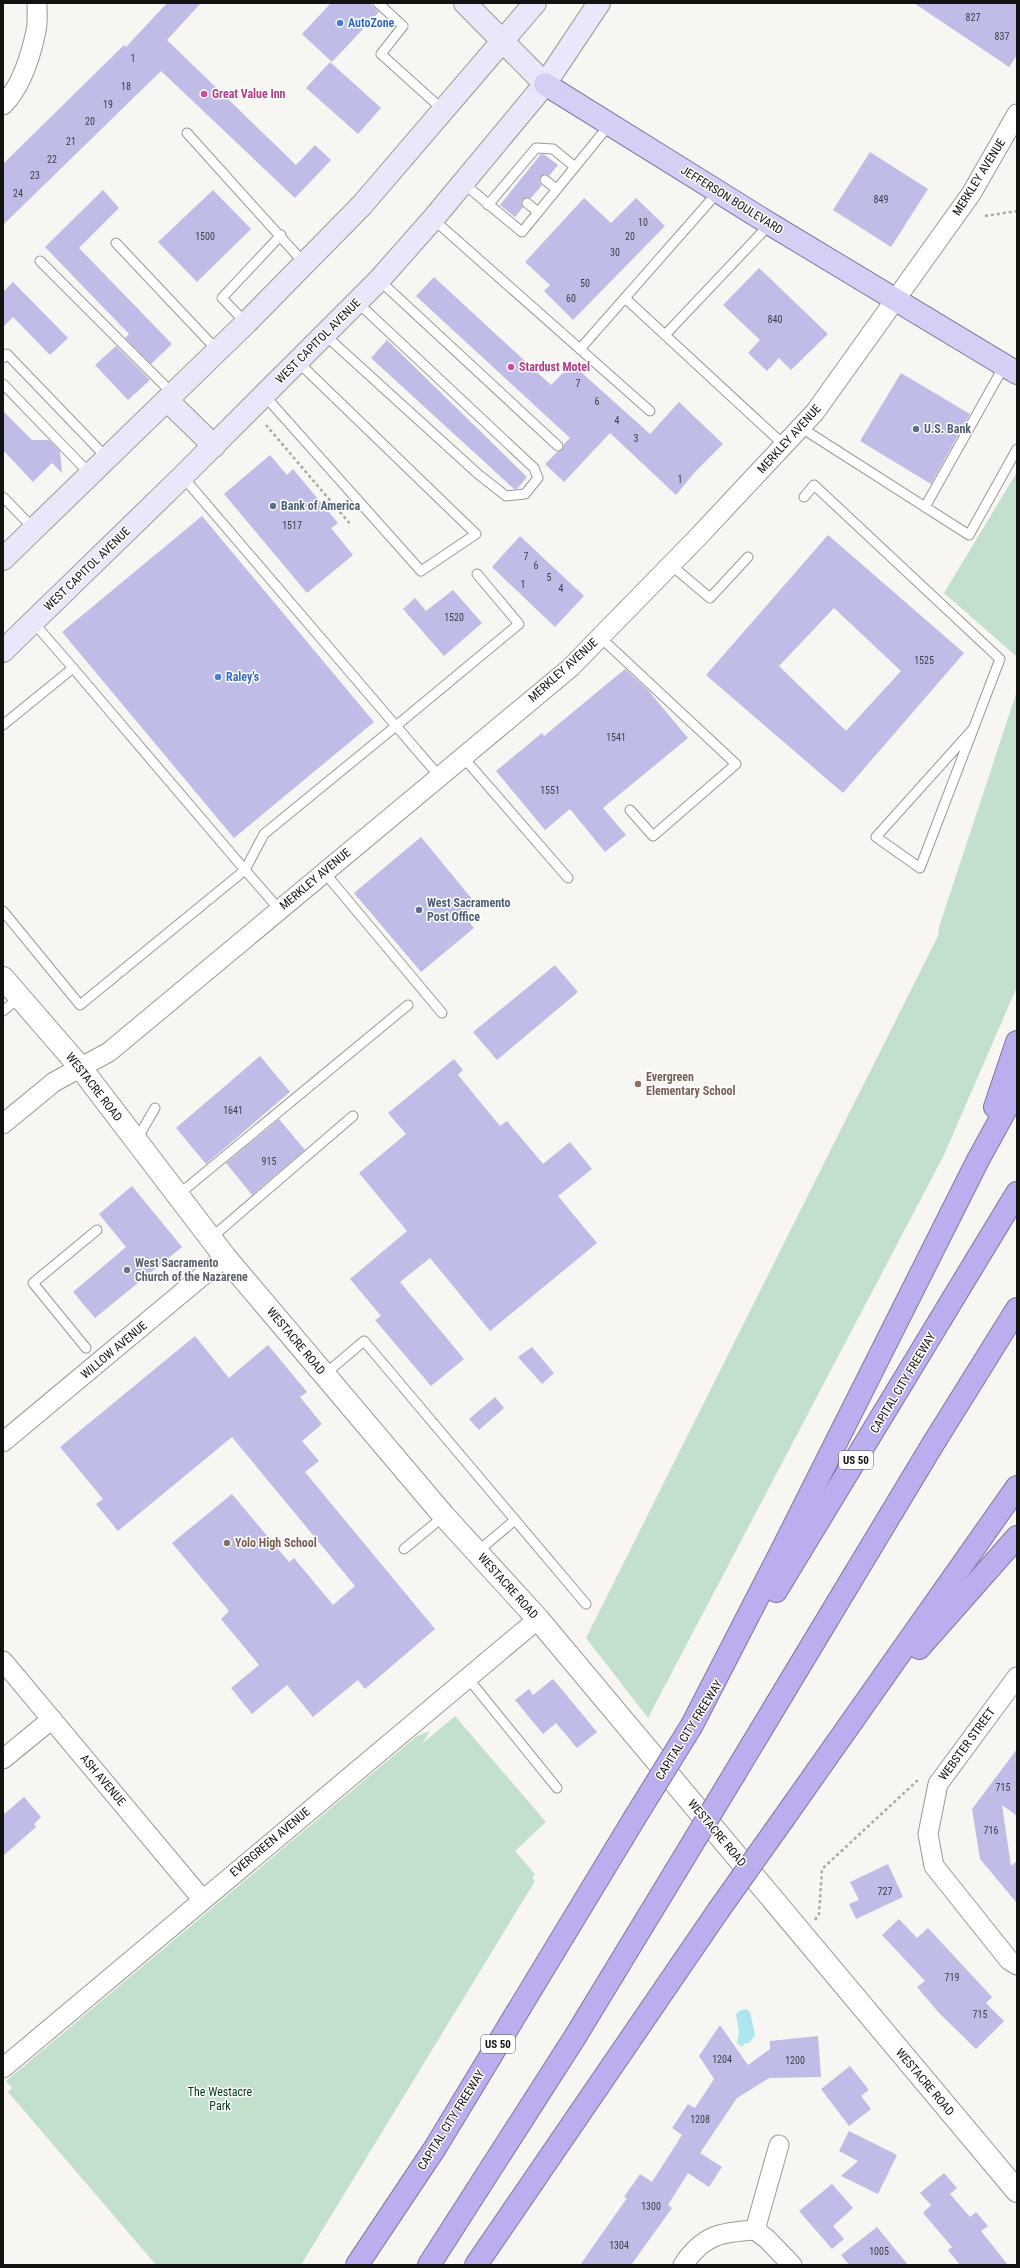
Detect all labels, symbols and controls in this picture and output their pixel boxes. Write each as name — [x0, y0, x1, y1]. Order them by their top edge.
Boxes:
house number: 827 — [966, 12, 980, 23]
place label: AutoZone — [348, 16, 395, 30]
marker: AutoZone — [335, 18, 345, 28]
house number: 837 — [995, 31, 1009, 42]
house number: 1 — [131, 53, 135, 64]
house number: 18 — [121, 81, 131, 92]
place label: Great Value Inn — [212, 87, 286, 101]
marker: Great Value Inn — [199, 89, 209, 99]
house number: 19 — [103, 99, 113, 110]
house number: 20 — [85, 116, 95, 127]
house number: 21 — [66, 136, 76, 147]
street label: MERKLEY AVENUE — [950, 136, 1008, 218]
house number: 22 — [47, 154, 57, 165]
street label: JEFFERSON BOULEVARD — [678, 163, 786, 237]
house number: 23 — [30, 170, 40, 181]
house number: 24 — [13, 188, 23, 199]
house number: 849 — [874, 194, 888, 205]
house number: 10 — [638, 217, 648, 228]
house number: 1500 — [195, 231, 215, 242]
house number: 20 — [625, 231, 635, 242]
house number: 30 — [610, 247, 620, 258]
house number: 50 — [580, 278, 590, 289]
house number: 60 — [566, 293, 576, 304]
street label: WEST CAPITOL AVENUE — [273, 296, 363, 386]
house number: 840 — [768, 314, 782, 325]
place label: Stardust Motel — [519, 360, 590, 374]
marker: Stardust Motel — [506, 362, 516, 372]
house number: 7 — [576, 378, 581, 389]
house number: 6 — [595, 396, 600, 407]
street label: MERKLEY AVENUE — [754, 402, 824, 476]
house number: 4 — [615, 415, 620, 426]
place label: U.S. Bank — [924, 422, 971, 436]
marker: U.S. Bank — [911, 424, 921, 434]
house number: 3 — [634, 433, 639, 444]
house number: 1 — [678, 474, 682, 485]
place label: Bank of America — [281, 499, 361, 513]
marker: Bank of America — [268, 501, 278, 511]
house number: 1517 — [282, 520, 302, 531]
street label: WEST CAPITOL AVENUE — [41, 524, 133, 614]
house number: 7 — [524, 551, 529, 562]
house number: 6 — [534, 560, 539, 571]
house number: 5 — [547, 572, 552, 583]
house number: 1 — [521, 579, 525, 590]
house number: 4 — [559, 583, 564, 594]
house number: 1520 — [444, 612, 464, 623]
street label: MERKLEY AVENUE — [526, 635, 600, 705]
house number: 1525 — [914, 655, 934, 666]
place label: Raley's — [226, 670, 260, 684]
marker: Raley's — [213, 672, 223, 682]
house number: 1541 — [606, 732, 626, 743]
house number: 1551 — [540, 785, 560, 796]
street label: MERKLEY AVENUE — [277, 845, 353, 913]
place label: West Sacramento Post Office — [427, 896, 511, 924]
marker: West Sacramento Post Office — [414, 905, 424, 915]
street label: WESTACRE ROAD — [63, 1050, 125, 1124]
place label: Evergreen Elementary School — [646, 1070, 736, 1098]
marker: Evergreen Elementary School — [633, 1079, 643, 1089]
house number: 1641 — [223, 1105, 243, 1116]
house number: 915 — [262, 1156, 276, 1167]
place label: West Sacramento Church of the Nazarene — [135, 1256, 248, 1284]
marker: West Sacramento Church of the Nazarene — [122, 1265, 132, 1275]
street label: WESTACRE ROAD — [264, 1305, 328, 1377]
street label: WILLOW AVENUE — [78, 1318, 150, 1382]
street label: CAPITAL CITY FREEWAY — [867, 1330, 939, 1436]
road number: US 50 — [839, 1451, 873, 1469]
place label: Yolo High School — [235, 1536, 317, 1550]
marker: Yolo High School — [222, 1538, 232, 1548]
street label: WESTACRE ROAD — [475, 1550, 541, 1622]
street label: CAPITAL CITY FREEWAY — [653, 1677, 726, 1782]
street label: WEBSTER STREET — [936, 1705, 998, 1783]
street label: ASH AVENUE — [78, 1752, 128, 1808]
house number: 715 — [996, 1782, 1010, 1793]
street label: WESTACRE ROAD — [685, 1797, 749, 1869]
street label: EVERGREEN AVENUE — [227, 1805, 313, 1879]
house number: 716 — [984, 1825, 998, 1836]
house number: 727 — [878, 1886, 892, 1897]
house number: 719 — [945, 1972, 959, 1983]
house number: 715 — [973, 2009, 987, 2020]
road number: US 50 — [481, 2035, 515, 2053]
street label: WESTACRE ROAD — [893, 2046, 957, 2118]
house number: 1204 — [712, 2054, 732, 2065]
house number: 1200 — [785, 2055, 805, 2066]
street label: CAPITAL CITY FREEWAY — [415, 2067, 488, 2172]
park label: The Westacre Park — [188, 2085, 253, 2113]
house number: 1208 — [690, 2114, 710, 2125]
house number: 1300 — [641, 2201, 661, 2212]
house number: 1304 — [609, 2240, 629, 2251]
house number: 1005 — [869, 2246, 889, 2257]

